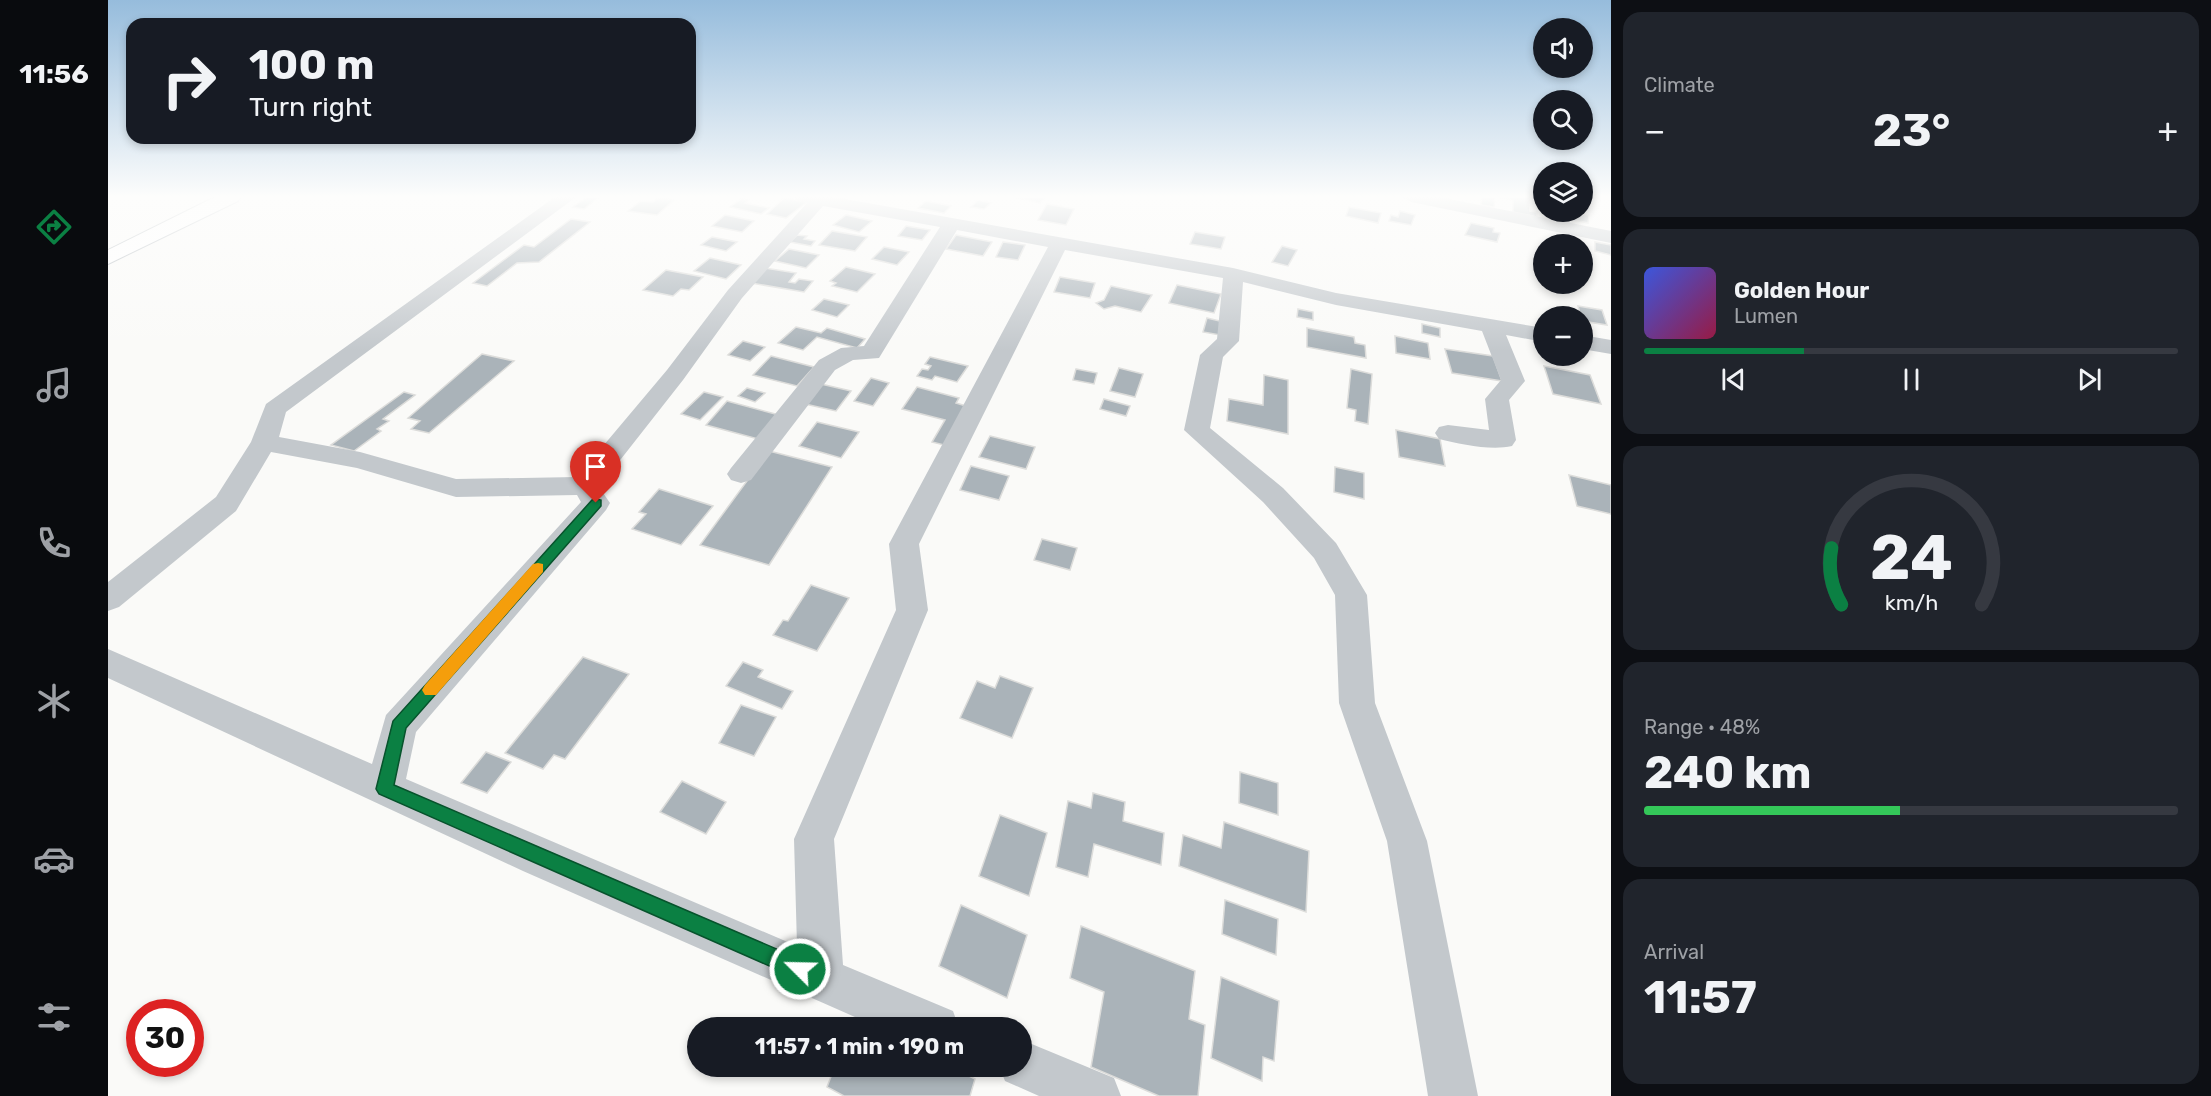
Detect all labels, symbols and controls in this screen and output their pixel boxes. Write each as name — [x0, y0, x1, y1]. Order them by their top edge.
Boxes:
map controls — [1533, 18, 1593, 366]
button: sound — [1533, 18, 1593, 78]
text: 100 m — [249, 40, 374, 90]
icon: right — [150, 42, 228, 120]
text: 11:56 — [19, 58, 89, 90]
text: Climate — [1644, 73, 1715, 97]
button: search — [1533, 90, 1593, 150]
text: Turn right — [249, 91, 372, 123]
text: 23° — [1873, 104, 1950, 157]
text: − — [1644, 111, 1665, 150]
text: + — [2157, 111, 2178, 150]
button: layers — [1533, 162, 1593, 222]
icon: directions — [33, 206, 75, 248]
button: + — [1533, 234, 1593, 294]
text: Golden Hour — [1734, 277, 1869, 304]
text: Lumen — [1734, 304, 1798, 328]
button: − — [1533, 306, 1593, 366]
icon: previous — [1717, 363, 1750, 396]
icon: pause — [1895, 363, 1928, 396]
icon: next — [2073, 363, 2106, 396]
icon: music — [33, 364, 75, 406]
pin — [570, 441, 621, 503]
icon: arrive — [579, 450, 612, 483]
text: 24 — [1870, 521, 1952, 595]
icon: phone — [33, 522, 75, 564]
text: km/h — [1884, 590, 1938, 615]
icon: climate — [33, 680, 75, 722]
text: Range · 48% — [1644, 715, 1760, 739]
text: 240 km — [1644, 746, 1812, 799]
icon: car — [33, 838, 75, 880]
position arrow — [768, 937, 832, 1001]
text: Arrival — [1644, 940, 1704, 964]
text: 11:57 — [1644, 971, 1757, 1024]
icon: filters — [33, 996, 75, 1038]
speed limit sign: 30 — [126, 999, 204, 1077]
text: 11:57 · 1 min · 190 m — [755, 1033, 964, 1060]

